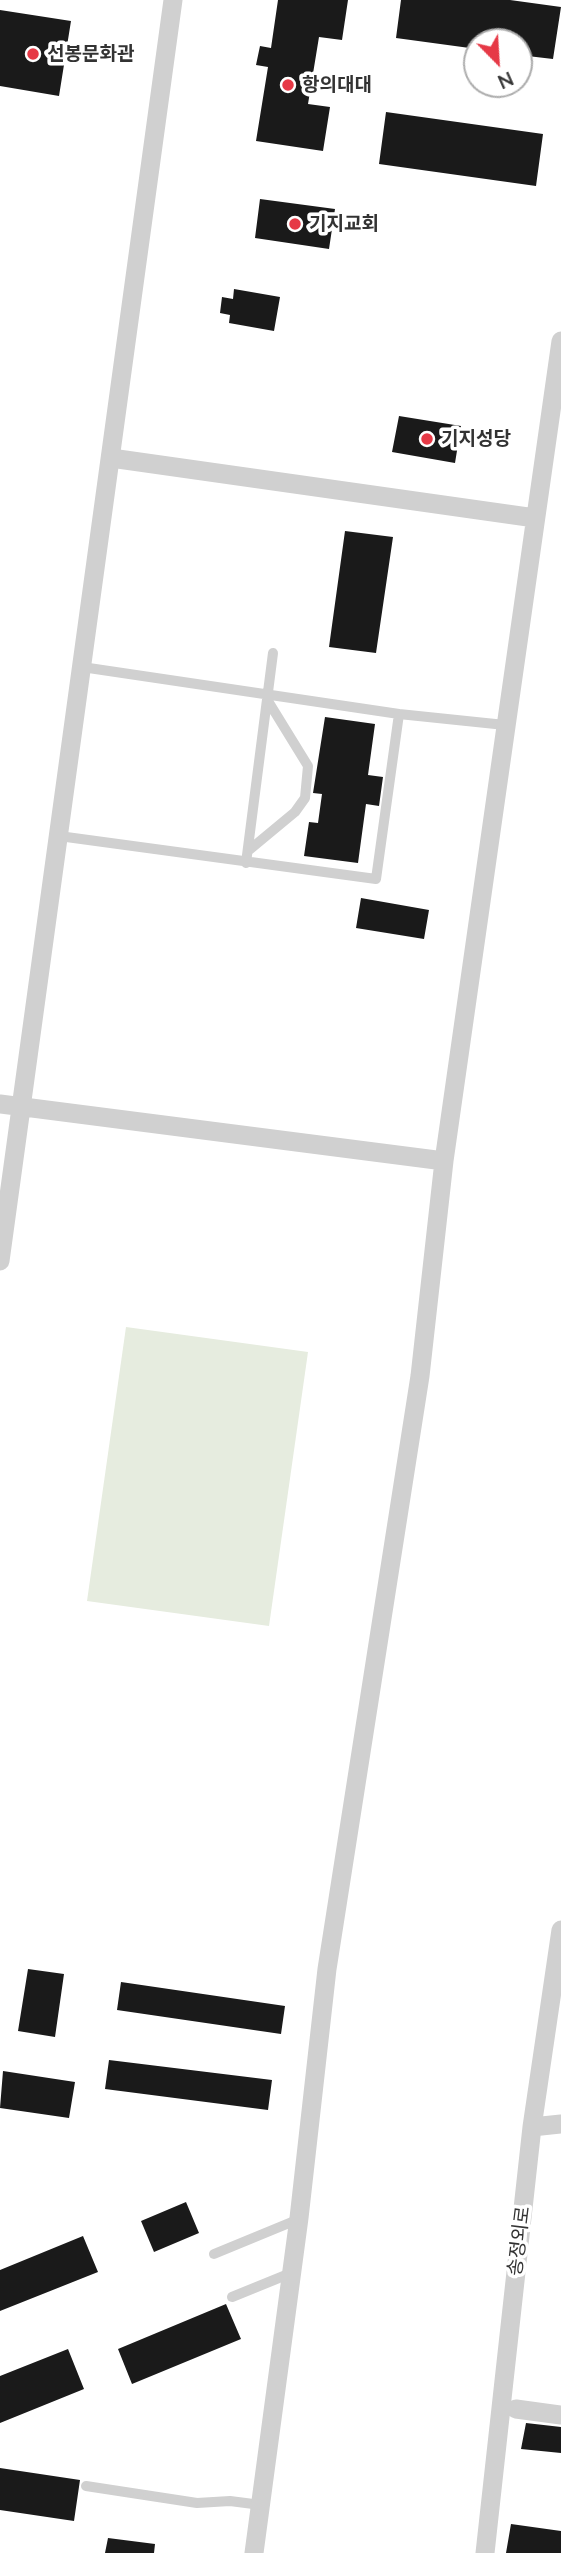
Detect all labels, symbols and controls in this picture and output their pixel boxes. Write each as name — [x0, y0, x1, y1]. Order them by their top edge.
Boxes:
north arrow — [463, 28, 533, 98]
place label: 선봉문화관 — [47, 43, 134, 65]
marker: 선봉문화관 — [25, 46, 41, 62]
text: N — [495, 67, 517, 94]
place label: 항의대대 — [302, 74, 372, 96]
marker: 항의대대 — [280, 77, 296, 93]
place label: 기지교회 — [309, 213, 379, 235]
marker: 기지교회 — [287, 216, 303, 232]
place label: 기지성당 — [441, 428, 511, 450]
marker: 기지성당 — [419, 431, 435, 447]
street label: 송정외로 — [503, 2205, 535, 2277]

